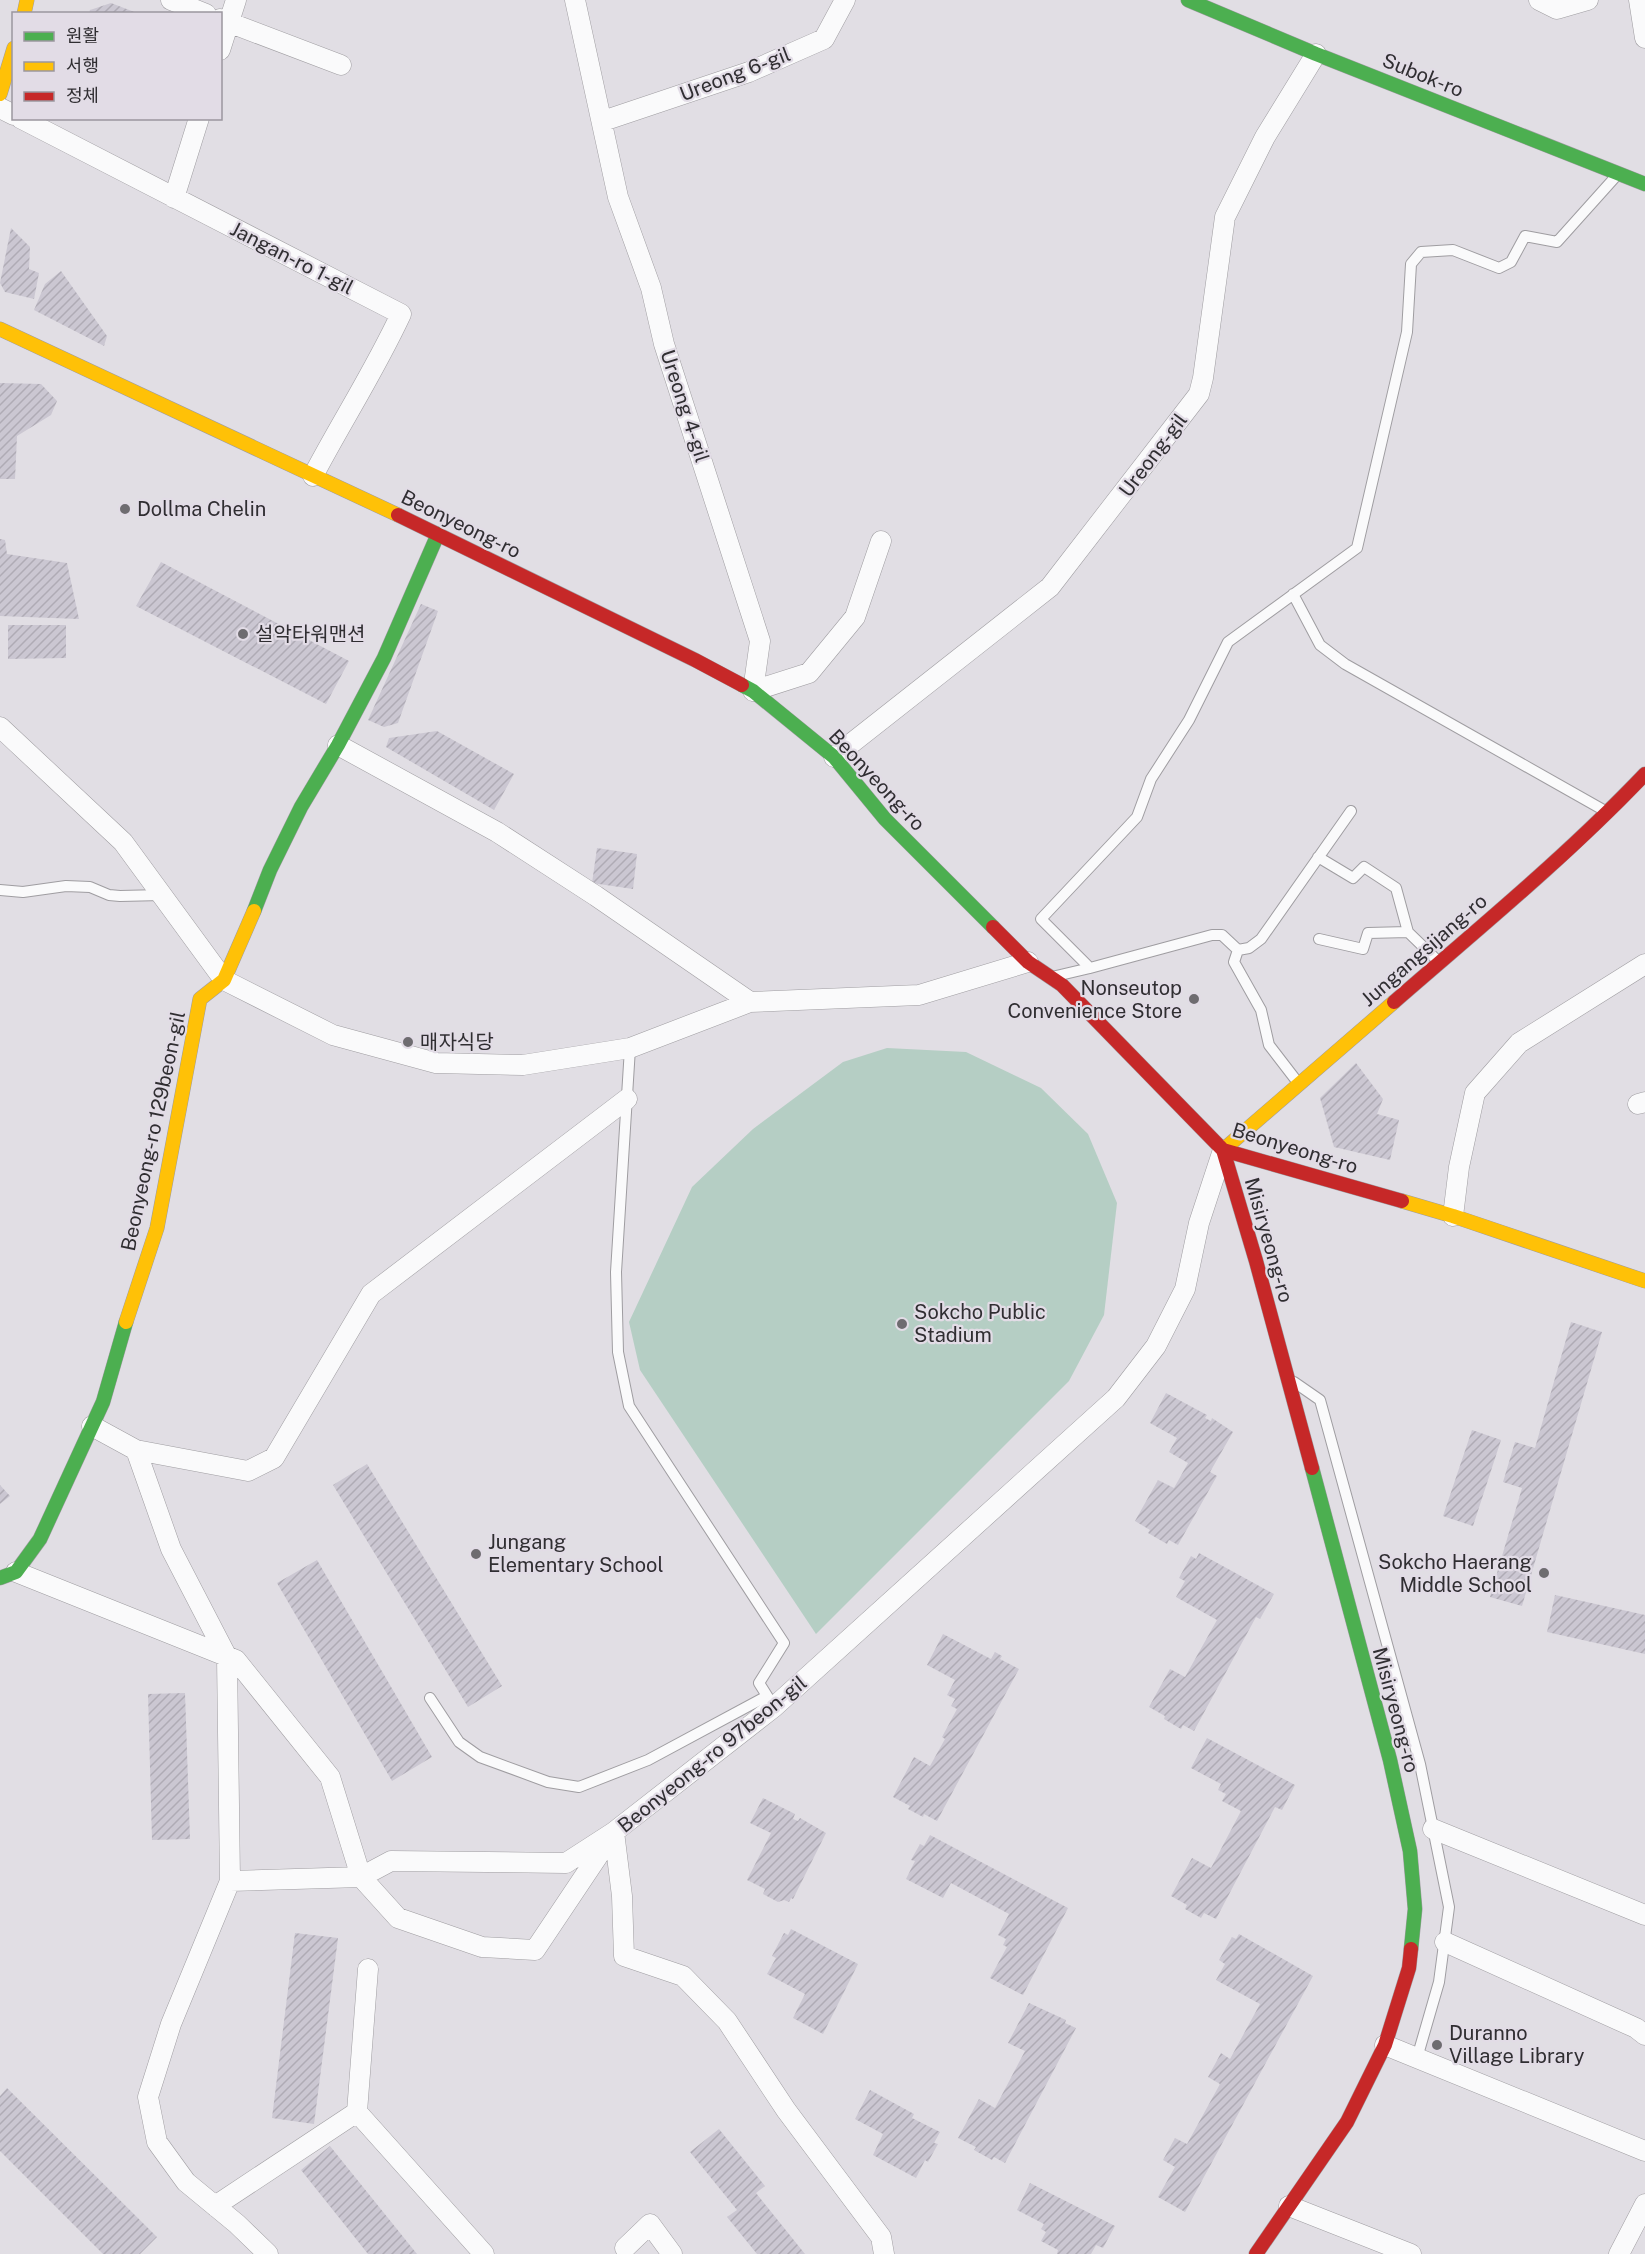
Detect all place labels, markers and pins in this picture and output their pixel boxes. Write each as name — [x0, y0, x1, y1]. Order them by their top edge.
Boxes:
place label: Dollma Chelin — [137, 497, 266, 521]
marker: Dollma Chelin — [118, 502, 132, 516]
place label: 설악타워맨션 — [255, 622, 365, 646]
marker: 설악타워맨션 — [236, 627, 250, 641]
place label: Nonseutop Convenience Store — [1007, 976, 1182, 1023]
marker: Nonseutop Convenience Store — [1187, 992, 1201, 1006]
place label: 매자식당 — [420, 1030, 494, 1054]
marker: 매자식당 — [401, 1035, 415, 1049]
place label: Sokcho Public Stadium — [914, 1300, 1046, 1347]
marker: Sokcho Public Stadium — [895, 1317, 909, 1331]
place label: Jungang Elementary School — [488, 1530, 663, 1577]
marker: Jungang Elementary School — [469, 1547, 483, 1561]
place label: Sokcho Haerang Middle School — [1378, 1550, 1532, 1597]
marker: Sokcho Haerang Middle School — [1537, 1566, 1551, 1580]
place label: Duranno Village Library — [1449, 2021, 1585, 2068]
marker: Duranno Village Library — [1430, 2038, 1444, 2052]

